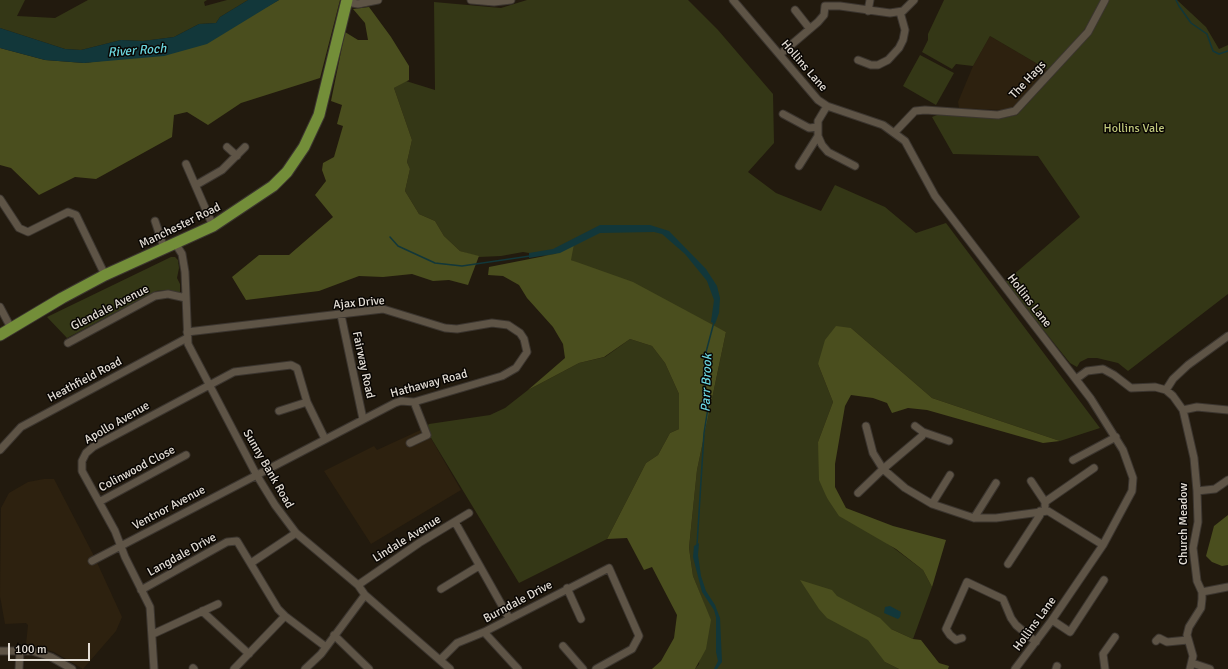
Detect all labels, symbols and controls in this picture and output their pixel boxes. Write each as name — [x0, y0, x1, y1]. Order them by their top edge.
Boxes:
street label: Hollins Lane — [778, 37, 830, 95]
water label: River Roch — [107, 41, 167, 61]
street label: The Hags — [1007, 58, 1049, 102]
park label: Hollins Vale — [1104, 122, 1164, 136]
street label: Manchester Road — [137, 200, 223, 252]
street label: Hollins Lane — [1004, 271, 1054, 331]
street label: Glendale Avenue — [69, 282, 151, 334]
street label: Ajax Drive — [333, 294, 385, 312]
street label: Fairway Road — [349, 330, 377, 400]
street label: Heathfield Road — [45, 354, 125, 406]
water label: Parr Brook — [698, 354, 716, 412]
street label: Hathaway Road — [389, 367, 469, 401]
street label: Apollo Avenue — [82, 398, 152, 448]
street label: Sunny Bank Road — [240, 427, 296, 511]
street label: Colinwood Close — [96, 443, 178, 495]
street label: Ventnor Avenue — [130, 483, 208, 533]
street label: Church Meadow — [1177, 483, 1191, 565]
street label: Lindale Avenue — [370, 512, 444, 566]
street label: Langdale Drive — [145, 530, 219, 580]
street label: Burndale Drive — [481, 578, 555, 626]
street label: Hollins Lane — [1010, 594, 1060, 654]
scale bar — [10, 635, 92, 661]
text: 100 m — [15, 642, 47, 657]

